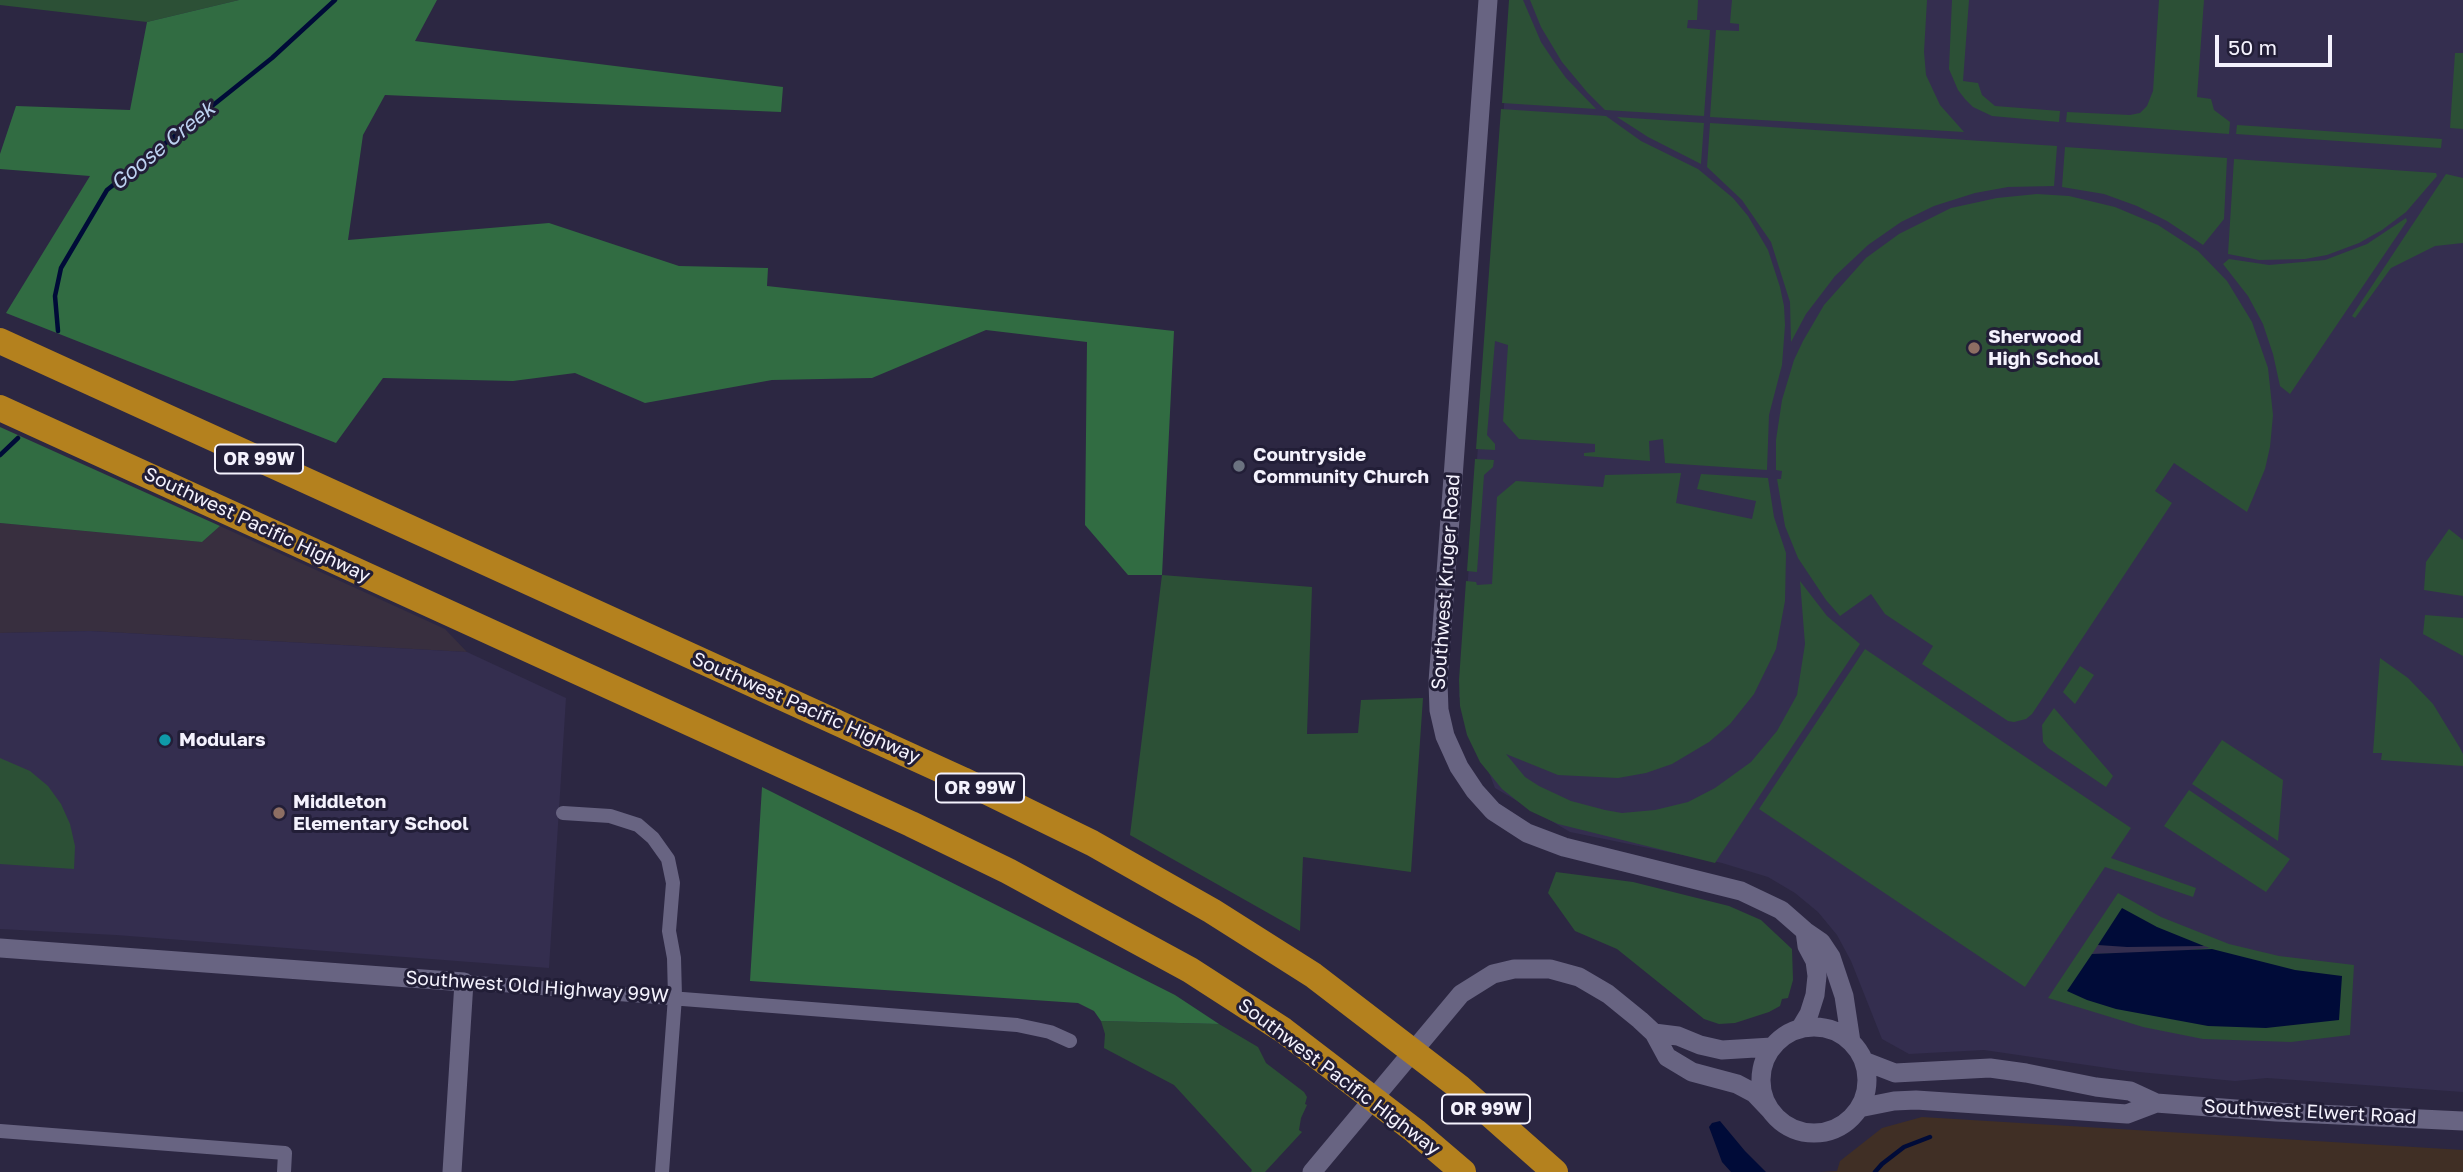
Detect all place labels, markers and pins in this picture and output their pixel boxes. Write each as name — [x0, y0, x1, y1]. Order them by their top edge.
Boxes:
place label: Sherwood High School — [1988, 326, 2100, 370]
marker: Sherwood High School — [1966, 340, 1982, 356]
place label: Countryside Community Church — [1253, 444, 1429, 488]
marker: Countryside Community Church — [1231, 458, 1247, 474]
place label: Modulars — [179, 729, 266, 751]
marker: Modulars — [157, 732, 173, 748]
place label: Middleton Elementary School — [293, 791, 469, 835]
marker: Middleton Elementary School — [271, 805, 287, 821]

